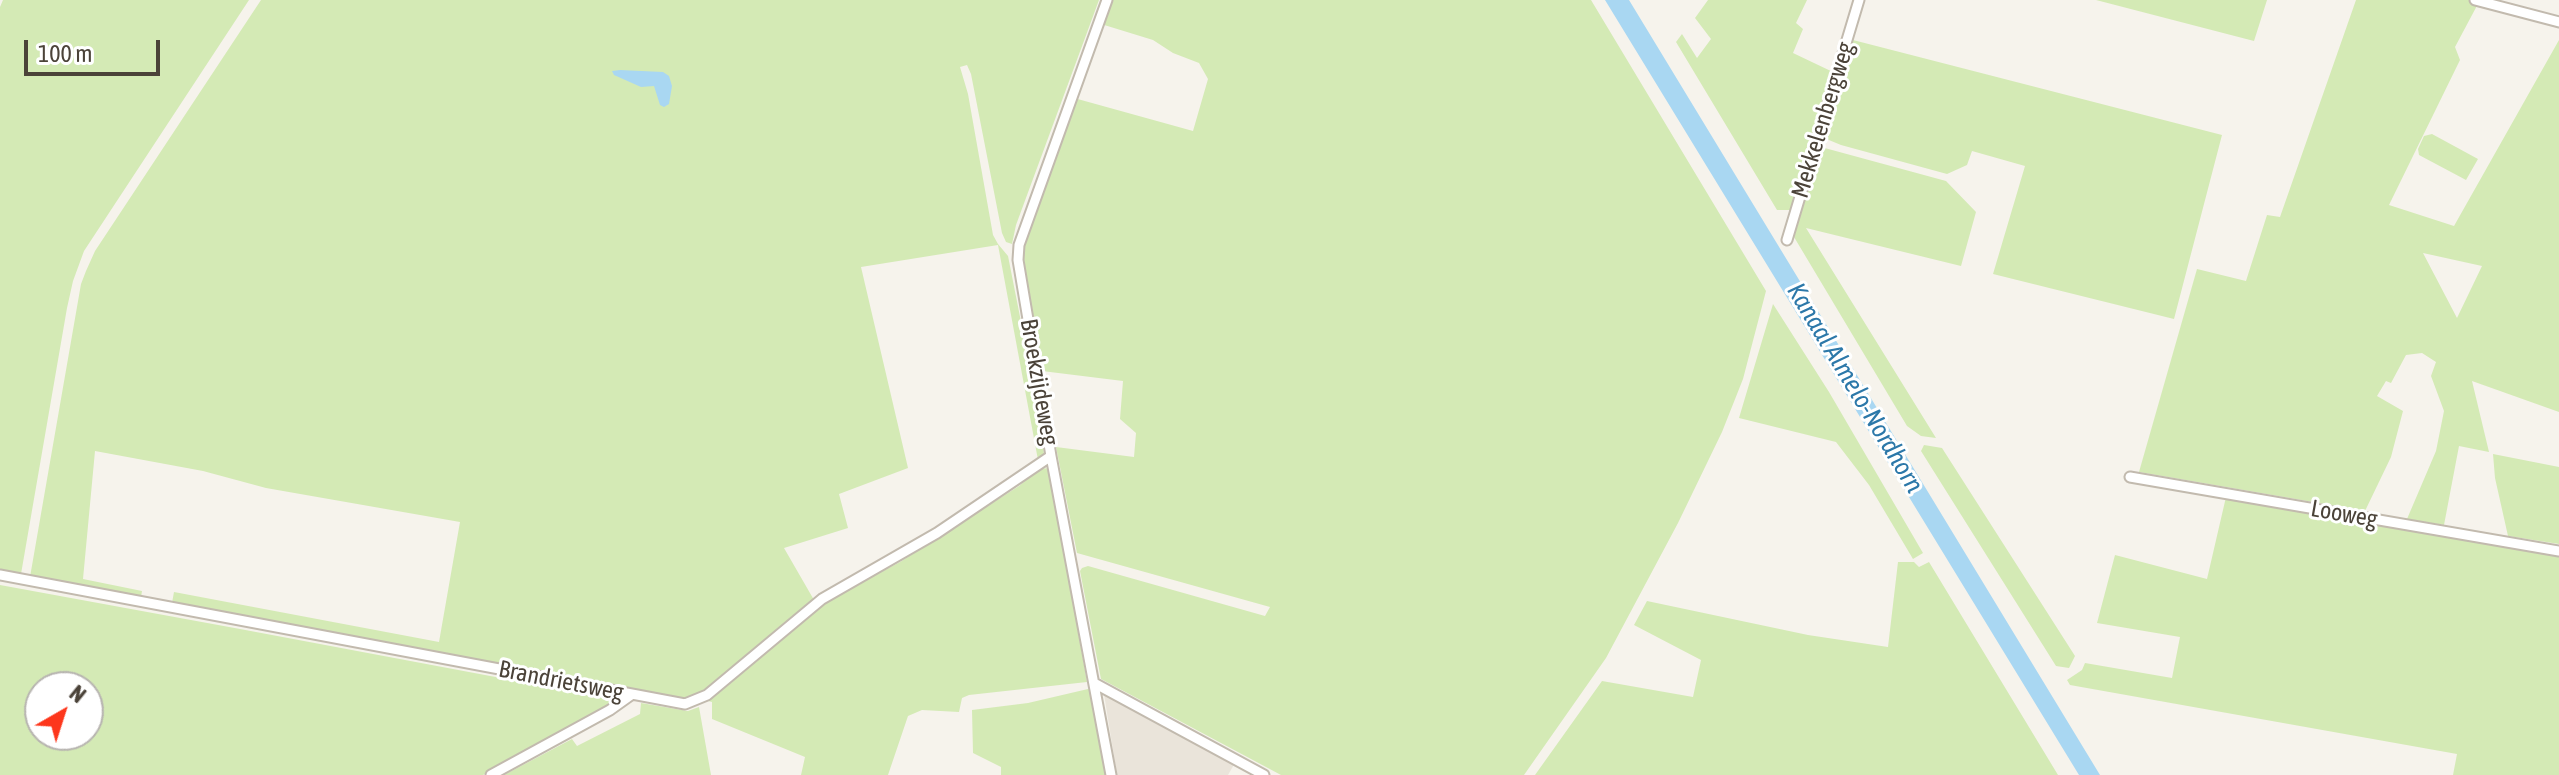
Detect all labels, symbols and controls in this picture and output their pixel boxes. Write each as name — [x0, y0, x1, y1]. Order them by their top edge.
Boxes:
scale bar — [28, 24, 164, 74]
street label: Mekkelenbergweg — [1786, 39, 1860, 201]
text: 100 m — [38, 40, 92, 67]
water label: Kanaal Almelo-Nordhorn — [1780, 278, 1930, 498]
street label: Broekzijdeweg — [1014, 316, 1064, 448]
street label: Looweg — [2309, 494, 2379, 534]
street label: Brandrietsweg — [496, 655, 626, 707]
north arrow — [24, 671, 104, 751]
text: N — [65, 680, 91, 708]

